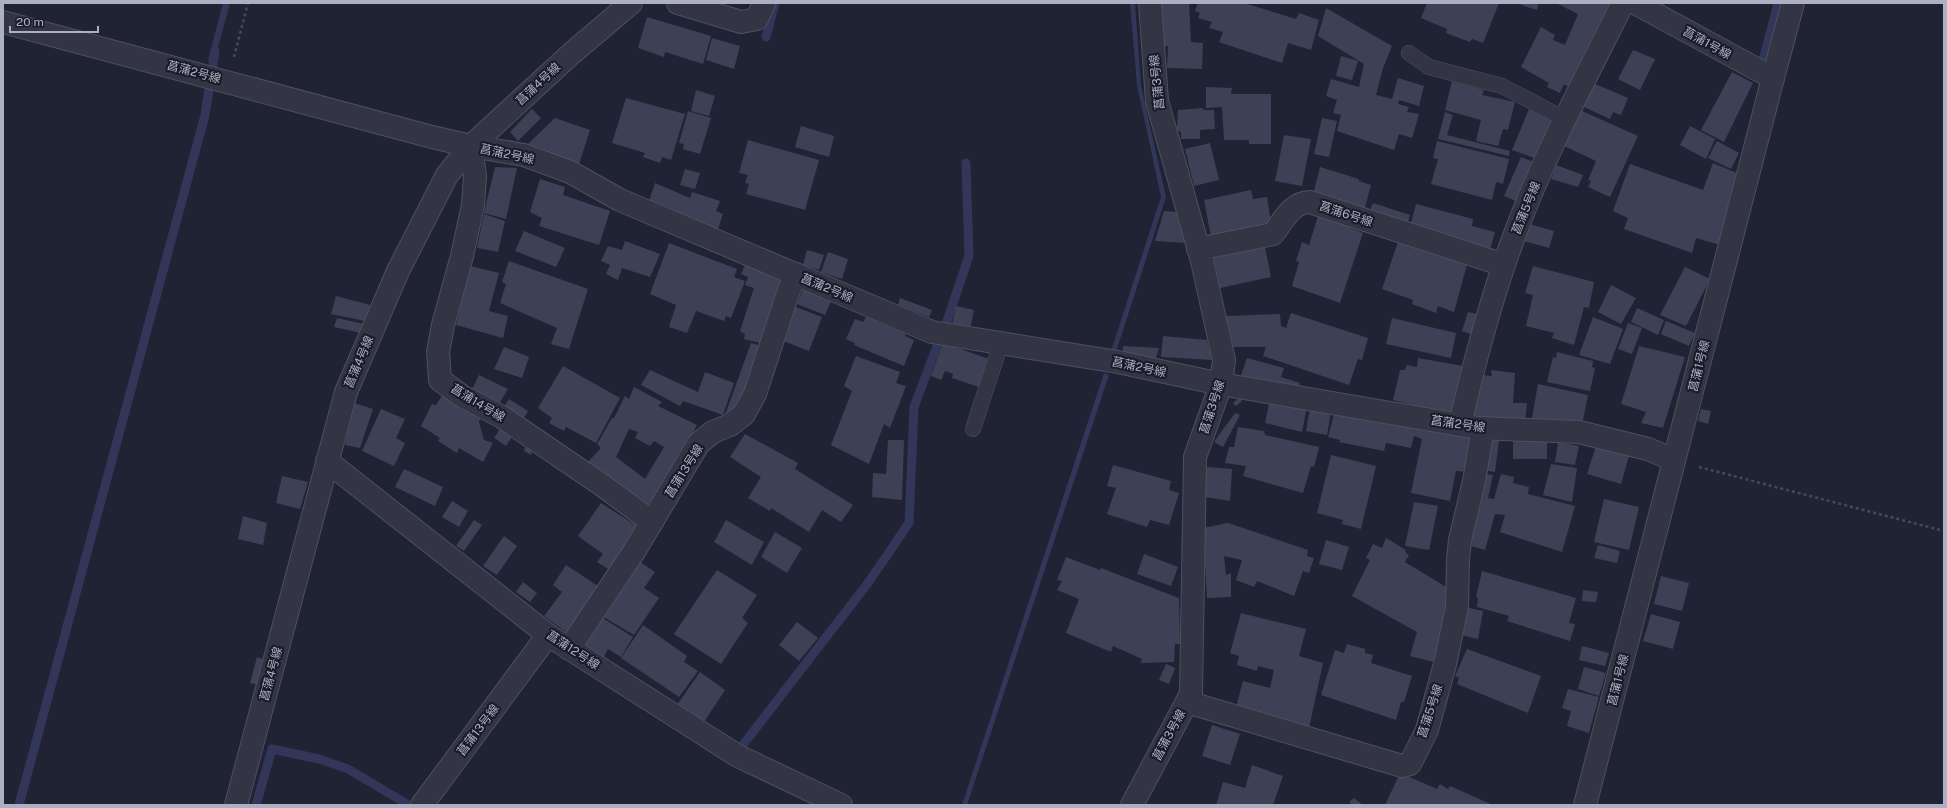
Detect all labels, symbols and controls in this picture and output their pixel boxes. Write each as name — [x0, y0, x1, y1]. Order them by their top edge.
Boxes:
scale bar — [10, 8, 98, 34]
text: 20 m — [16, 15, 44, 29]
street label: 菖蒲1号線 — [1680, 24, 1734, 62]
street label: 菖蒲3号線 — [1147, 54, 1167, 110]
street label: 菖蒲2号線 — [166, 58, 222, 86]
street label: 菖蒲4号線 — [513, 60, 563, 108]
street label: 菖蒲2号線 — [479, 141, 535, 167]
street label: 菖蒲5号線 — [1509, 180, 1543, 236]
street label: 菖蒲6号線 — [1317, 199, 1375, 229]
street label: 菖蒲2号線 — [799, 271, 855, 305]
street label: 菖蒲4号線 — [342, 334, 376, 390]
street label: 菖蒲1号線 — [1686, 339, 1712, 393]
street label: 菖蒲2号線 — [1111, 354, 1167, 380]
street label: 菖蒲3号線 — [1197, 378, 1227, 436]
street label: 菖蒲14号線 — [448, 381, 508, 425]
street label: 菖蒲2号線 — [1430, 413, 1486, 435]
street label: 菖蒲13号線 — [662, 442, 706, 500]
street label: 菖蒲12号線 — [544, 628, 602, 672]
street label: 菖蒲4号線 — [257, 645, 285, 703]
street label: 菖蒲1号線 — [1605, 653, 1631, 707]
street label: 菖蒲5号線 — [1415, 682, 1445, 740]
street label: 菖蒲13号線 — [454, 702, 502, 758]
street label: 菖蒲3号線 — [1150, 707, 1188, 763]

